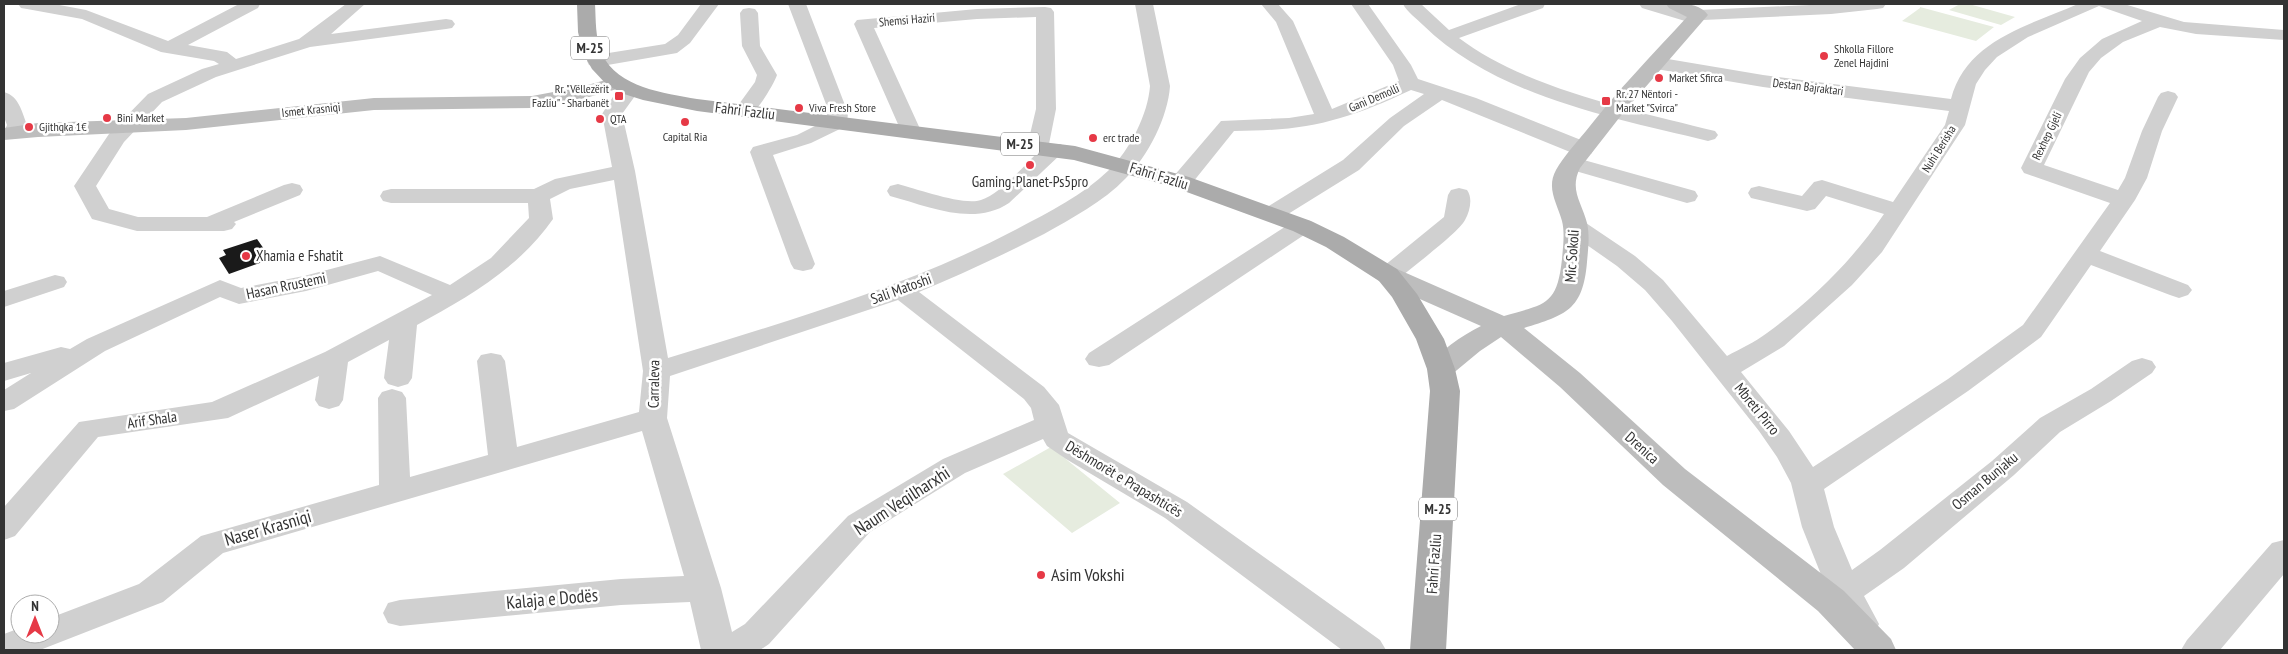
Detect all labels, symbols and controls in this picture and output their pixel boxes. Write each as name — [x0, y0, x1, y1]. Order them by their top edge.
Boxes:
street label: Shemsi Haziri — [878, 10, 936, 29]
road number: M-25 — [571, 36, 609, 59]
place label: Shkolla Fillore Zenel Hajdini — [1834, 41, 1894, 70]
marker: Shkolla Fillore Zenel Hajdini — [1818, 50, 1830, 62]
place label: Market Sfirca — [1669, 70, 1723, 85]
marker: Market Sfirca — [1653, 72, 1665, 84]
street label: Destan Bajraktari — [1772, 75, 1844, 98]
street label: Gani Demolli — [1346, 80, 1401, 115]
place label: Rr. "Vëllezërit Fazliu" - Sharbanët — [532, 81, 610, 110]
place label: Rr. 27 Nëntori - Market "Svirca" — [1616, 86, 1678, 115]
marker: Rr. "Vëllezërit Fazliu" - Sharbanët — [613, 90, 625, 102]
marker: Rr. 27 Nëntori - Market "Svirca" — [1600, 95, 1612, 107]
street label: Fahri Fazliu — [714, 97, 776, 124]
street label: Ismet Krasniqi — [281, 99, 341, 120]
place label: Viva Fresh Store — [808, 100, 876, 115]
marker: Viva Fresh Store — [793, 102, 805, 114]
street label: Rexhep Gjeli — [2028, 109, 2065, 162]
place label: Bini Market — [117, 110, 165, 125]
place label: QTA — [610, 111, 627, 126]
marker: Bini Market — [101, 112, 113, 124]
marker: QTA — [594, 113, 606, 125]
marker: Capital Ria — [679, 116, 691, 128]
place label: Gjithqka 1€ — [39, 119, 87, 134]
marker: Gjithqka 1€ — [23, 121, 35, 133]
street label: Nuhi Berisha — [1918, 122, 1959, 175]
place label: Capital Ria — [663, 129, 707, 144]
place label: erc trade — [1103, 130, 1139, 145]
road number: M-25 — [1001, 132, 1039, 156]
marker: erc trade — [1087, 132, 1099, 144]
street label: Fahri Fazliu — [1128, 158, 1191, 193]
marker: Gaming-Planet-Ps5pro — [1024, 159, 1036, 171]
place label: Gaming-Planet-Ps5pro — [972, 172, 1088, 191]
street label: Mic Sokoli — [1560, 229, 1583, 283]
place label: Xhamia e Fshatit — [256, 246, 343, 265]
marker: Xhamia e Fshatit — [240, 250, 252, 262]
street label: Hasan Rrustemi — [244, 268, 327, 303]
street label: Sali Matoshi — [868, 269, 934, 308]
street label: Carraleva — [644, 360, 663, 408]
street label: Mbreti Pirro — [1731, 379, 1784, 439]
street label: Arif Shala — [126, 407, 178, 432]
street label: Drenica — [1621, 427, 1663, 468]
street label: Dëshmorët e Prapashticës — [1062, 436, 1186, 521]
street label: Osman Bunjaku — [1948, 447, 2022, 514]
street label: Naum Veqilharxhi — [849, 461, 954, 540]
road number: M-25 — [1419, 498, 1457, 520]
street label: Naser Krasniqi — [222, 504, 314, 551]
street label: Fahri Fazliu — [1422, 533, 1445, 595]
place label: Asim Vokshi — [1051, 563, 1125, 586]
marker: Asim Vokshi — [1035, 569, 1047, 581]
street label: Kalaja e Dodës — [505, 583, 599, 614]
north arrow — [10, 594, 60, 644]
text: N — [31, 597, 39, 615]

